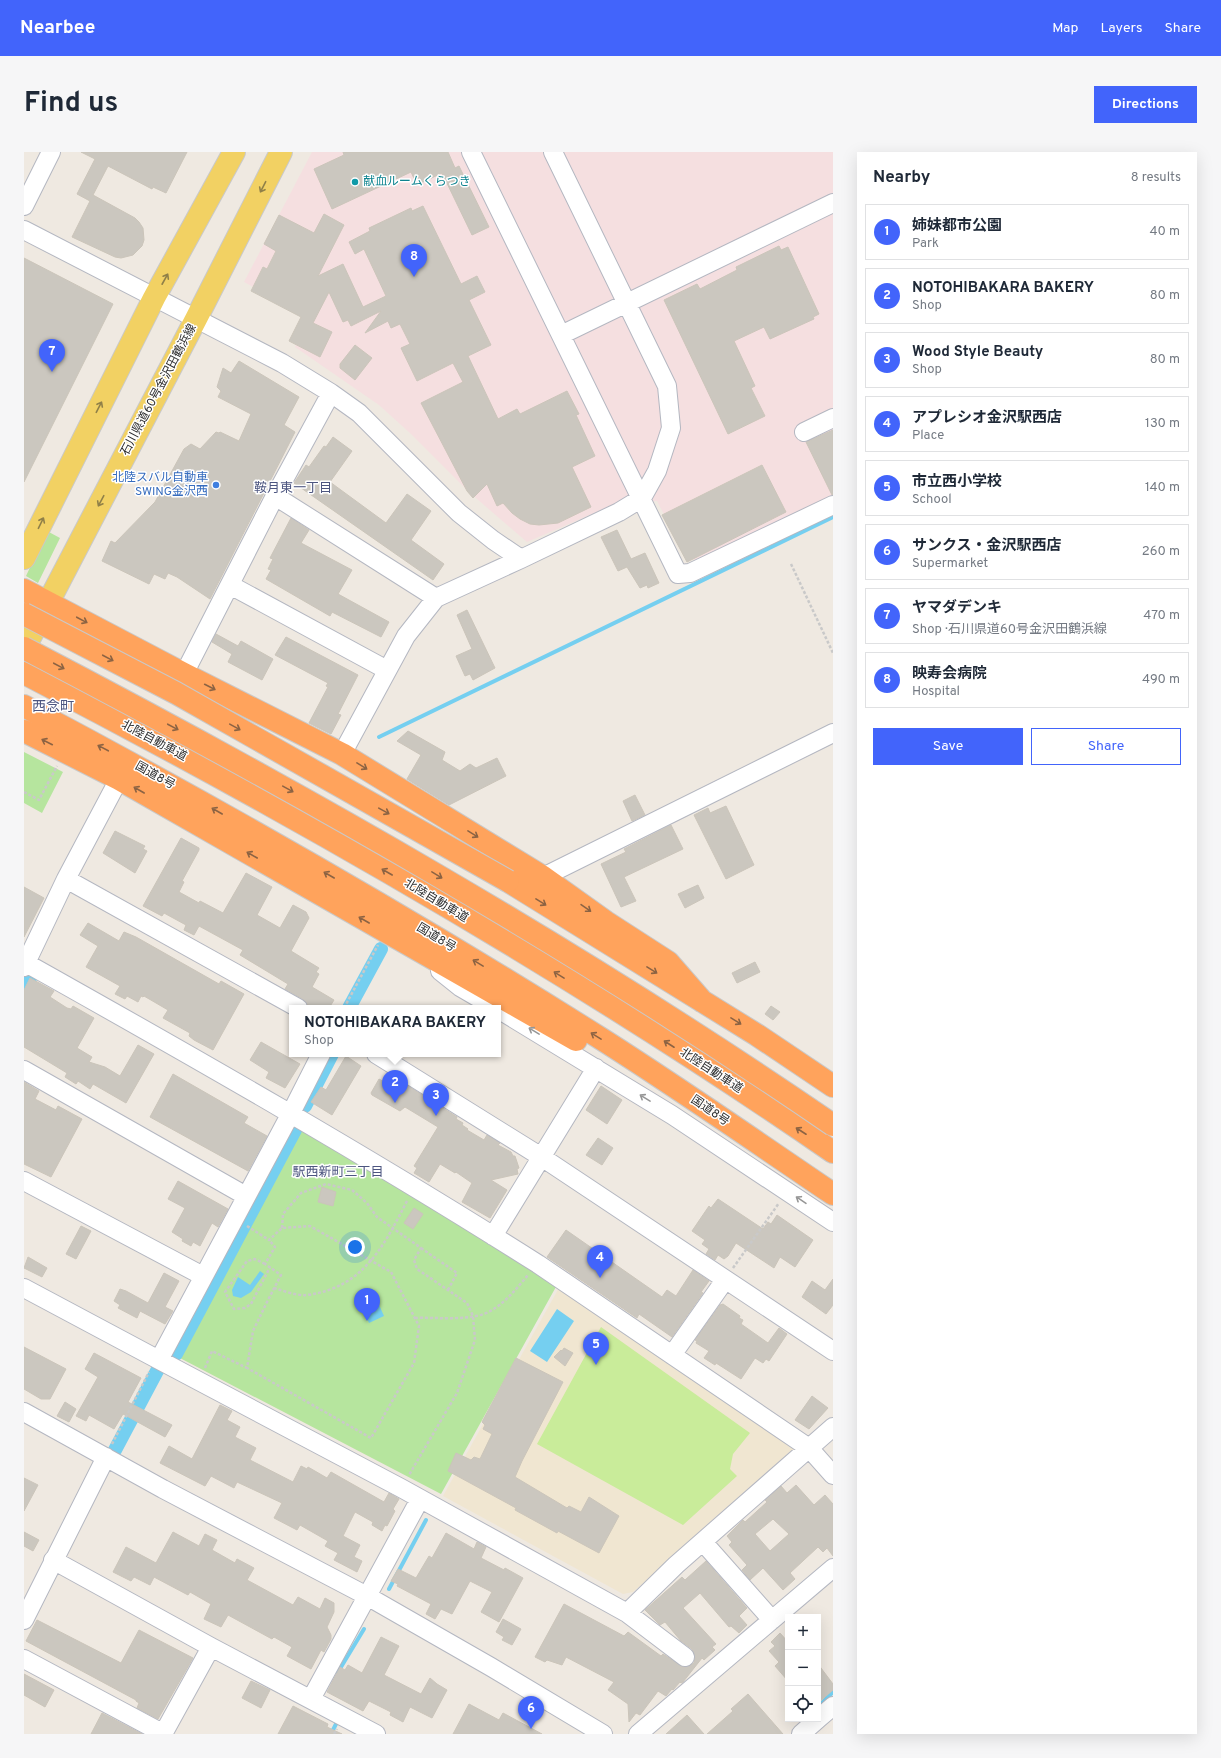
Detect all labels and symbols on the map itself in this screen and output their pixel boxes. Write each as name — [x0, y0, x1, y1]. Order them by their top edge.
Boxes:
place label: 献血ルームくらつき — [363, 174, 471, 190]
marker: 献血ルームくらつき — [350, 177, 360, 187]
one-way arrow — [259, 181, 266, 193]
pin: 8 — [401, 244, 427, 277]
one-way arrow — [162, 273, 169, 285]
street label: 石川県道60号金沢田鶴浜線 — [117, 321, 201, 459]
pin: 7 — [39, 339, 65, 372]
one-way arrow — [96, 401, 103, 413]
place label: 北陸スバル自動車 SWING金沢西 — [112, 470, 208, 500]
marker: 北陸スバル自動車 SWING金沢西 — [211, 480, 221, 490]
district label: 鞍月東一丁目 — [254, 481, 332, 497]
one-way arrow — [96, 495, 104, 507]
one-way arrow — [38, 517, 45, 529]
one-way arrow — [76, 617, 88, 624]
one-way arrow — [102, 655, 114, 662]
one-way arrow — [52, 663, 64, 670]
one-way arrow — [203, 684, 215, 691]
district label: 西念町 — [32, 699, 74, 716]
street label: 北陸自動車道 — [118, 717, 190, 765]
one-way arrow — [229, 723, 241, 731]
one-way arrow — [167, 724, 179, 731]
one-way arrow — [41, 738, 53, 745]
one-way arrow — [97, 744, 109, 751]
street label: 国道8号 — [132, 758, 178, 794]
one-way arrow — [356, 763, 368, 771]
one-way arrow — [133, 786, 145, 794]
one-way arrow — [281, 786, 293, 794]
one-way arrow — [211, 806, 223, 814]
one-way arrow — [378, 808, 390, 816]
one-way arrow — [467, 831, 479, 839]
one-way arrow — [246, 850, 258, 858]
one-way arrow — [381, 867, 393, 875]
one-way arrow — [323, 871, 335, 879]
one-way arrow — [431, 871, 443, 879]
street label: 北陸自動車道 — [401, 876, 471, 926]
one-way arrow — [535, 898, 547, 906]
one-way arrow — [580, 904, 591, 912]
one-way arrow — [359, 915, 371, 923]
street label: 国道8号 — [413, 920, 459, 956]
one-way arrow — [472, 958, 484, 966]
one-way arrow — [646, 966, 658, 974]
one-way arrow — [553, 970, 565, 978]
one-way arrow — [730, 1017, 741, 1025]
one-way arrow — [528, 1026, 540, 1034]
one-way arrow — [591, 1032, 602, 1040]
one-way arrow — [663, 1039, 675, 1047]
street label: 北陸自動車道 — [676, 1045, 746, 1097]
pin: 2 — [382, 1070, 408, 1103]
pin: 3 — [423, 1083, 449, 1116]
street label: 国道8号 — [688, 1092, 732, 1130]
one-way arrow — [640, 1094, 651, 1102]
one-way arrow — [795, 1126, 807, 1134]
district label: 駅西新町三丁目 — [292, 1165, 384, 1181]
one-way arrow — [795, 1196, 806, 1204]
your location — [345, 1237, 365, 1257]
pin: 4 — [587, 1245, 613, 1278]
pin: 1 — [354, 1288, 380, 1321]
pin: 5 — [583, 1332, 609, 1365]
pin: 6 — [518, 1696, 544, 1729]

